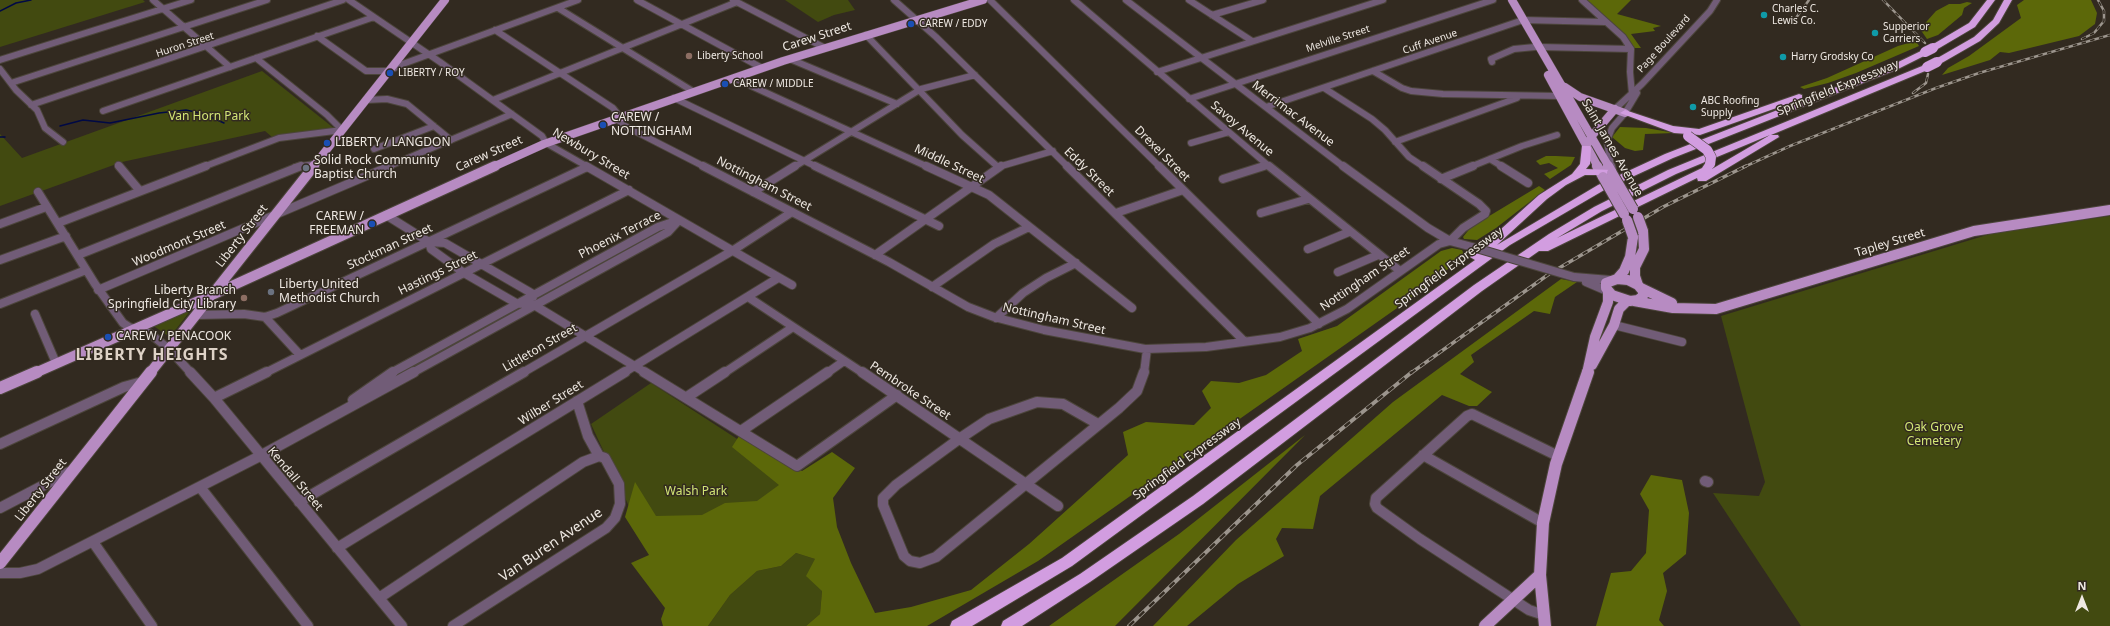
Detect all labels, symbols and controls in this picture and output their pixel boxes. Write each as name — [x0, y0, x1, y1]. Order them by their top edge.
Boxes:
place label: Charles C. Lewis Co. — [1772, 3, 1819, 26]
marker: Charles C. Lewis Co. — [1759, 10, 1769, 20]
street label: Page Boulevard — [1635, 13, 1693, 75]
place label: CAREW / EDDY — [919, 18, 987, 30]
street label: Carew Street — [781, 19, 853, 55]
marker: CAREW / EDDY — [906, 19, 916, 29]
place label: Supperior Carriers — [1883, 21, 1929, 44]
street label: Melville Street — [1305, 23, 1371, 55]
street label: Cuff Avenue — [1401, 27, 1459, 57]
marker: Supperior Carriers — [1870, 28, 1880, 38]
street label: Huron Street — [154, 30, 216, 60]
place label: Liberty School — [697, 50, 763, 62]
marker: Liberty School — [684, 51, 694, 61]
place label: Harry Grodsky Co — [1791, 51, 1874, 63]
marker: Harry Grodsky Co — [1778, 52, 1788, 62]
street label: Springfield Expressway — [1775, 57, 1901, 119]
place label: LIBERTY / ROY — [398, 67, 465, 79]
marker: LIBERTY / ROY — [385, 68, 395, 78]
place label: CAREW / MIDDLE — [733, 78, 814, 90]
street label: Merrimac Avenue — [1249, 78, 1337, 150]
marker: CAREW / MIDDLE — [720, 79, 730, 89]
place label: ABC Roofing Supply — [1701, 95, 1759, 118]
street label: Saint James Avenue — [1578, 97, 1646, 199]
street label: Savoy Avenue — [1208, 98, 1276, 160]
marker: ABC Roofing Supply — [1688, 102, 1698, 112]
park label: Van Horn Park — [168, 110, 250, 124]
place label: CAREW / NOTTINGHAM — [611, 111, 692, 139]
marker: CAREW / NOTTINGHAM — [598, 120, 608, 130]
street label: Drexel Street — [1131, 123, 1193, 185]
street label: Newbury Street — [550, 125, 632, 183]
street label: Carew Street — [453, 133, 525, 175]
place label: LIBERTY / LANGDON — [335, 136, 451, 150]
marker: LIBERTY / LANGDON — [322, 138, 332, 148]
street label: Middle Street — [912, 142, 986, 186]
street label: Eddy Street — [1061, 145, 1117, 199]
place label: Solid Rock Community Baptist Church — [314, 154, 440, 182]
street label: Nottingham Street — [714, 154, 814, 214]
marker: Solid Rock Community Baptist Church — [301, 163, 311, 173]
street label: Liberty Street — [213, 202, 271, 270]
street label: Phoenix Terrace — [577, 208, 663, 262]
place label: CAREW / FREEMAN — [309, 210, 364, 238]
street label: Woodmont Street — [130, 218, 228, 270]
marker: CAREW / FREEMAN — [367, 219, 377, 229]
street label: Stockman Street — [345, 221, 435, 273]
street label: Springfield Expressway — [1392, 224, 1506, 312]
street label: Tapley Street — [1853, 226, 1927, 260]
street label: Nottingham Street — [1317, 244, 1413, 314]
street label: Hastings Street — [396, 248, 480, 298]
place label: Liberty United Methodist Church — [279, 278, 380, 306]
place label: Liberty Branch Springfield City Library — [108, 284, 236, 312]
marker: Liberty United Methodist Church — [266, 287, 276, 297]
marker: Liberty Branch Springfield City Library — [239, 293, 249, 303]
street label: Nottingham Street — [1001, 300, 1107, 338]
street label: Littleton Street — [500, 321, 580, 375]
place label: CAREW / PENACOOK — [116, 330, 231, 344]
marker: CAREW / PENACOOK — [103, 332, 113, 342]
district label: LIBERTY HEIGHTS — [76, 345, 228, 365]
street label: Pembroke Street — [867, 359, 953, 423]
street label: Wilber Street — [516, 378, 586, 428]
street label: Springfield Expressway — [1130, 415, 1244, 503]
park label: Oak Grove Cemetery — [1905, 421, 1963, 449]
street label: Kendall Street — [264, 444, 326, 514]
street label: Liberty Street — [12, 456, 70, 524]
park label: Walsh Park — [665, 485, 727, 499]
street label: Van Buren Avenue — [496, 504, 606, 586]
north arrow — [2062, 578, 2102, 618]
text: N — [2078, 578, 2086, 593]

